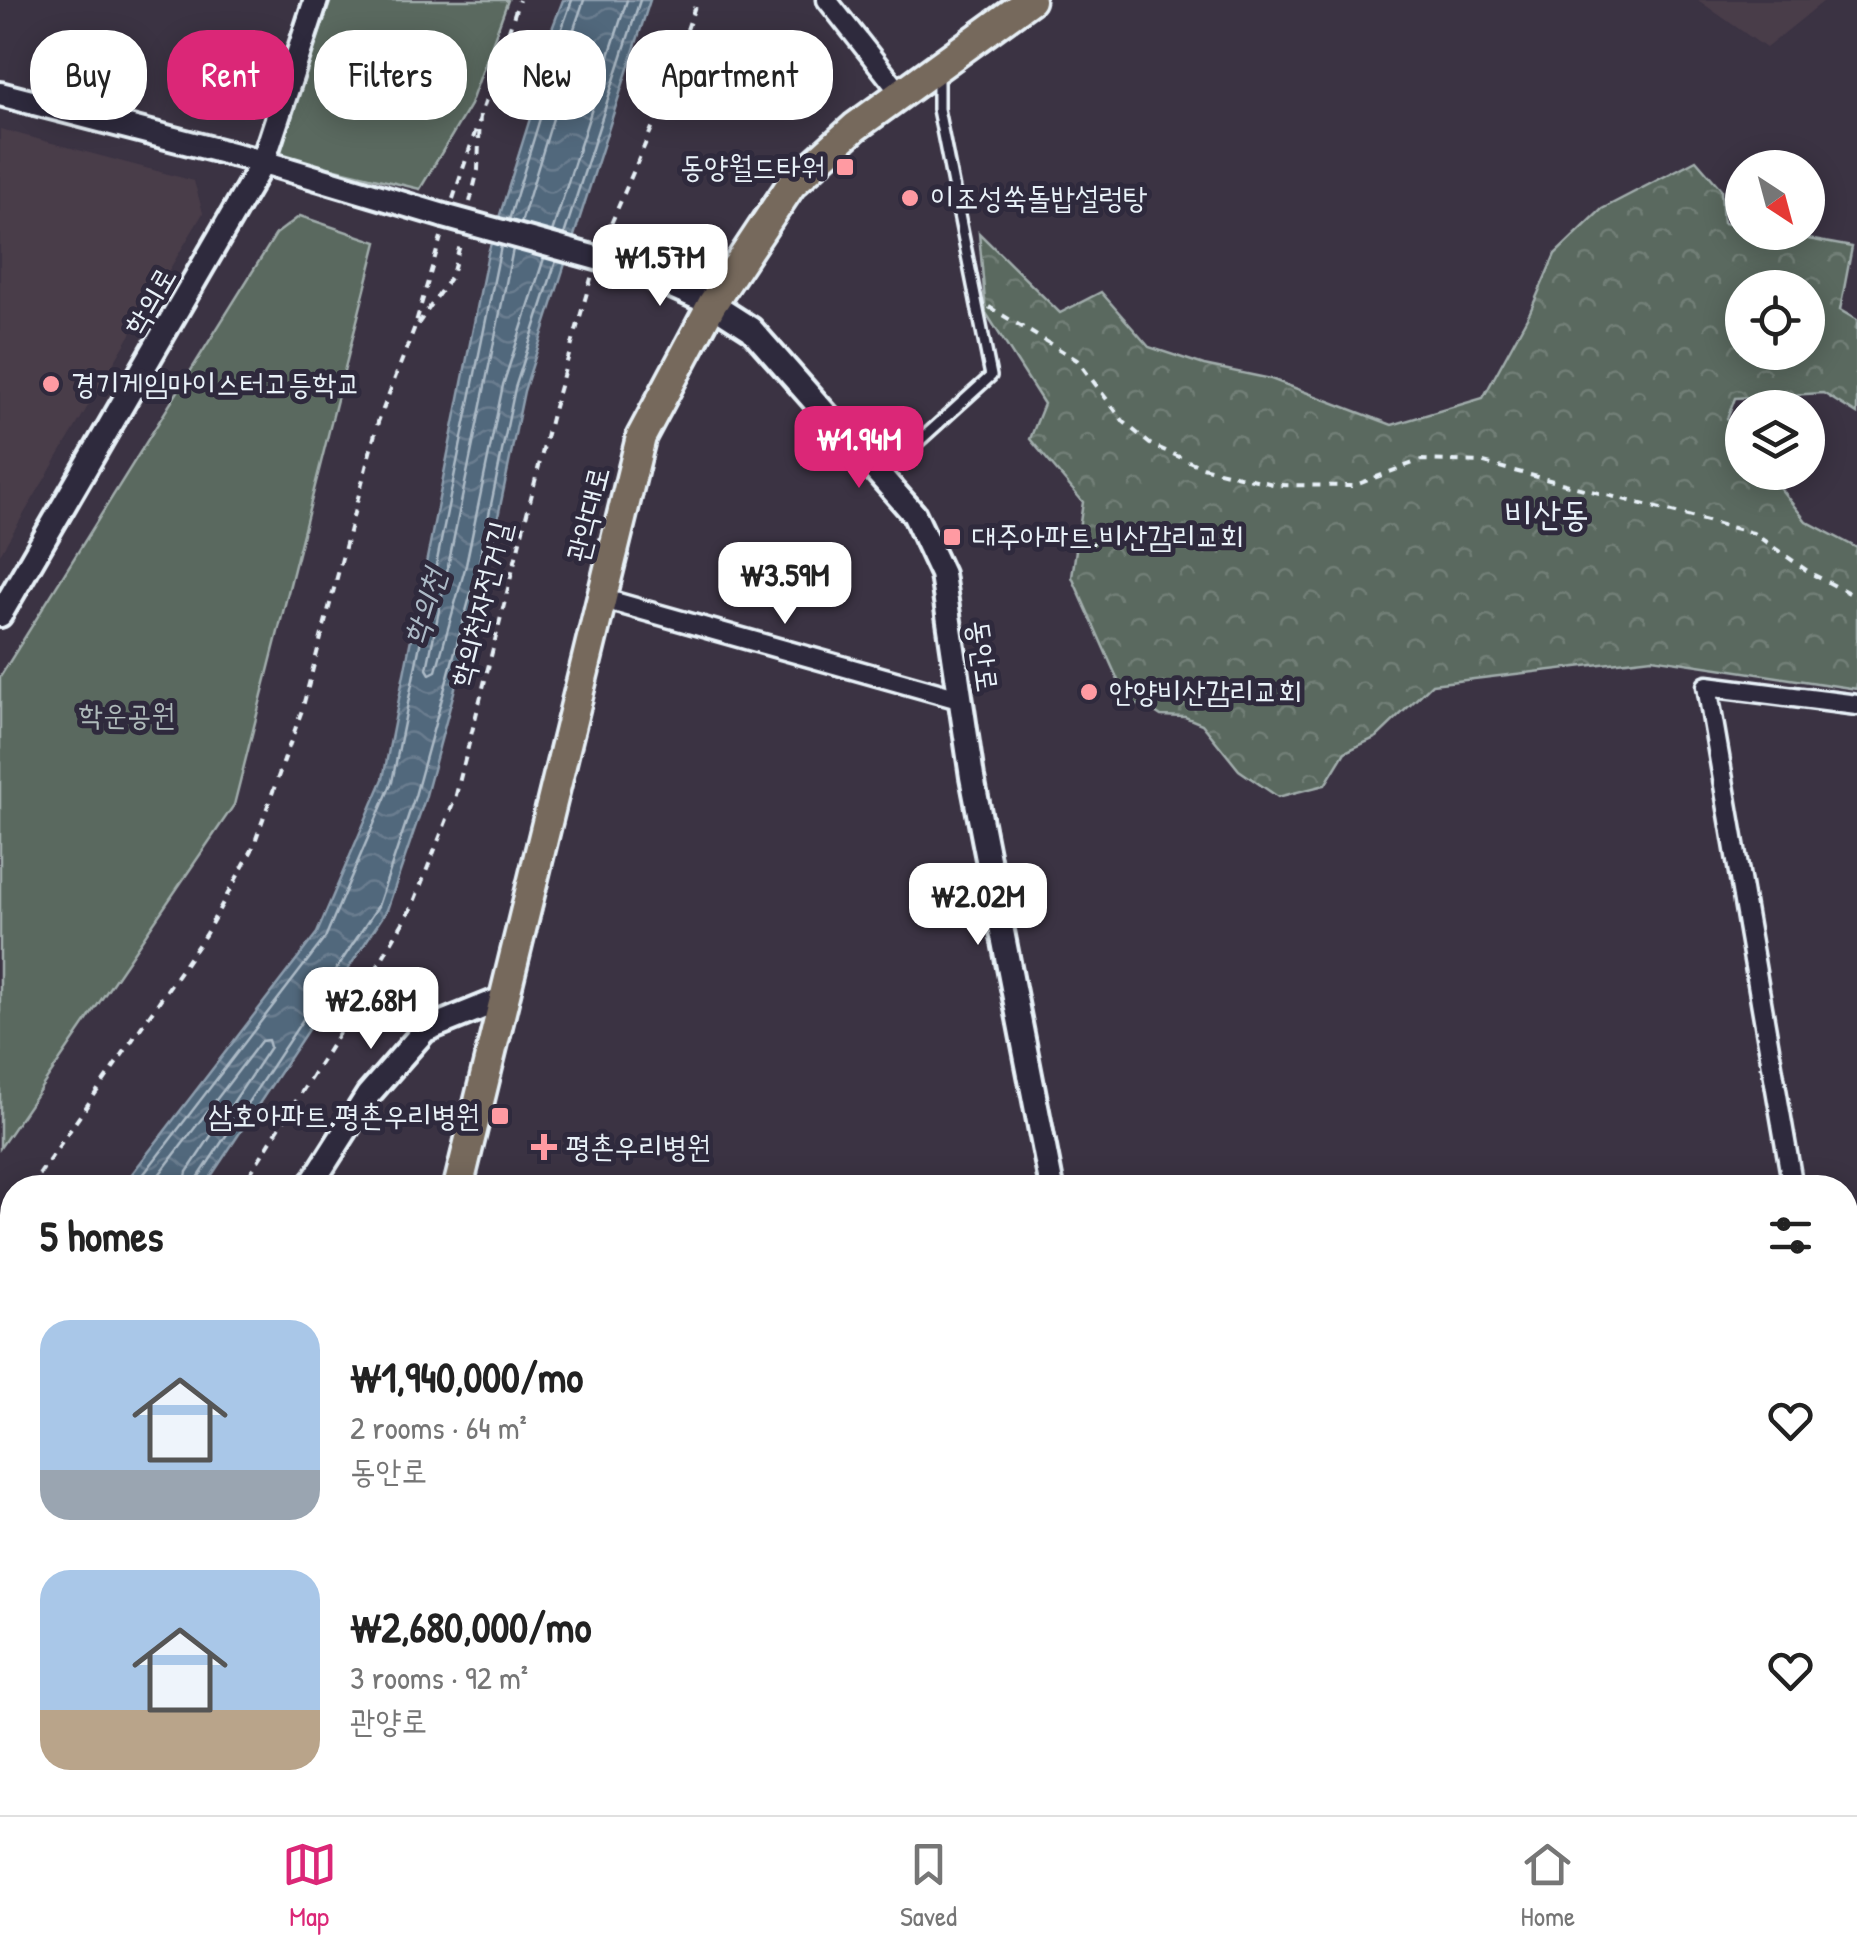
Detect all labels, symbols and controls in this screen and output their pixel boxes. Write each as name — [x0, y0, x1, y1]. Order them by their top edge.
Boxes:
chip: Buy — [30, 30, 147, 120]
chip: Rent — [167, 30, 294, 120]
chip: Filters — [314, 30, 467, 120]
chip: New — [487, 30, 606, 120]
chip: Apartment — [626, 30, 833, 120]
place label: 동양월드타워 — [680, 146, 825, 186]
north arrow — [1725, 150, 1825, 250]
map controls — [1725, 150, 1825, 490]
marker: 동양월드타워 — [834, 156, 856, 178]
place label: 이조성쑥돌밥설렁탕 — [930, 177, 1147, 217]
marker: 이조성쑥돌밥설렁탕 — [899, 187, 921, 209]
pin: ₩1.57M — [579, 224, 741, 309]
text: ₩1.57M — [615, 235, 705, 278]
street label: 학의로 — [114, 259, 185, 342]
button: locate — [1725, 270, 1825, 370]
place label: 경기게임마이스터고등학교 — [71, 363, 361, 403]
marker: 경기게임마이스터고등학교 — [40, 373, 62, 395]
button: layers — [1725, 390, 1825, 490]
pin: ₩1.94M — [778, 406, 940, 491]
text: ₩1.94M — [816, 417, 902, 460]
street label: 관악대로 — [556, 462, 618, 565]
district label: 비산동 — [1505, 490, 1589, 537]
place label: 대주아파트.비산감리교회 — [972, 516, 1244, 556]
street label: 학의천자전거길 — [440, 517, 520, 691]
marker: 대주아파트.비산감리교회 — [941, 526, 963, 548]
pin: ₩3.59M — [704, 542, 866, 627]
text: ₩3.59M — [740, 553, 830, 596]
water label: 학의천 — [392, 561, 456, 650]
street label: 동안로 — [959, 617, 1009, 695]
place label: 안양비산감리교회 — [1109, 671, 1302, 711]
marker: 안양비산감리교회 — [1078, 681, 1100, 703]
park label: 학운공원 — [79, 694, 175, 734]
pin: ₩2.02M — [897, 863, 1059, 948]
text: ₩2.02M — [931, 874, 1025, 917]
pin: ₩2.68M — [290, 967, 452, 1052]
text: ₩2.68M — [325, 978, 417, 1021]
place label: 삼호아파트.평촌우리병원 — [208, 1095, 480, 1135]
marker: 삼호아파트.평촌우리병원 — [489, 1105, 511, 1127]
place label: 평촌우리병원 — [566, 1126, 711, 1166]
marker: 평촌우리병원 — [531, 1134, 557, 1160]
text: 5 homes — [40, 1207, 163, 1264]
icon: filters — [1763, 1208, 1818, 1263]
text: ₩1,940,000/mo — [350, 1348, 583, 1405]
icon: home — [120, 1360, 240, 1480]
icon: heart — [1763, 1393, 1818, 1448]
text: 2 rooms · 64 m² — [350, 1406, 527, 1449]
text: 동안로 — [350, 1449, 427, 1492]
text: ₩2,680,000/mo — [350, 1598, 591, 1655]
icon: home — [120, 1610, 240, 1730]
icon: heart — [1763, 1643, 1818, 1698]
text: 3 rooms · 92 m² — [350, 1656, 528, 1699]
text: 관양로 — [350, 1699, 427, 1742]
tab: Map — [282, 1837, 337, 1935]
tab: Saved — [900, 1837, 957, 1935]
tab: Home — [1520, 1837, 1575, 1935]

